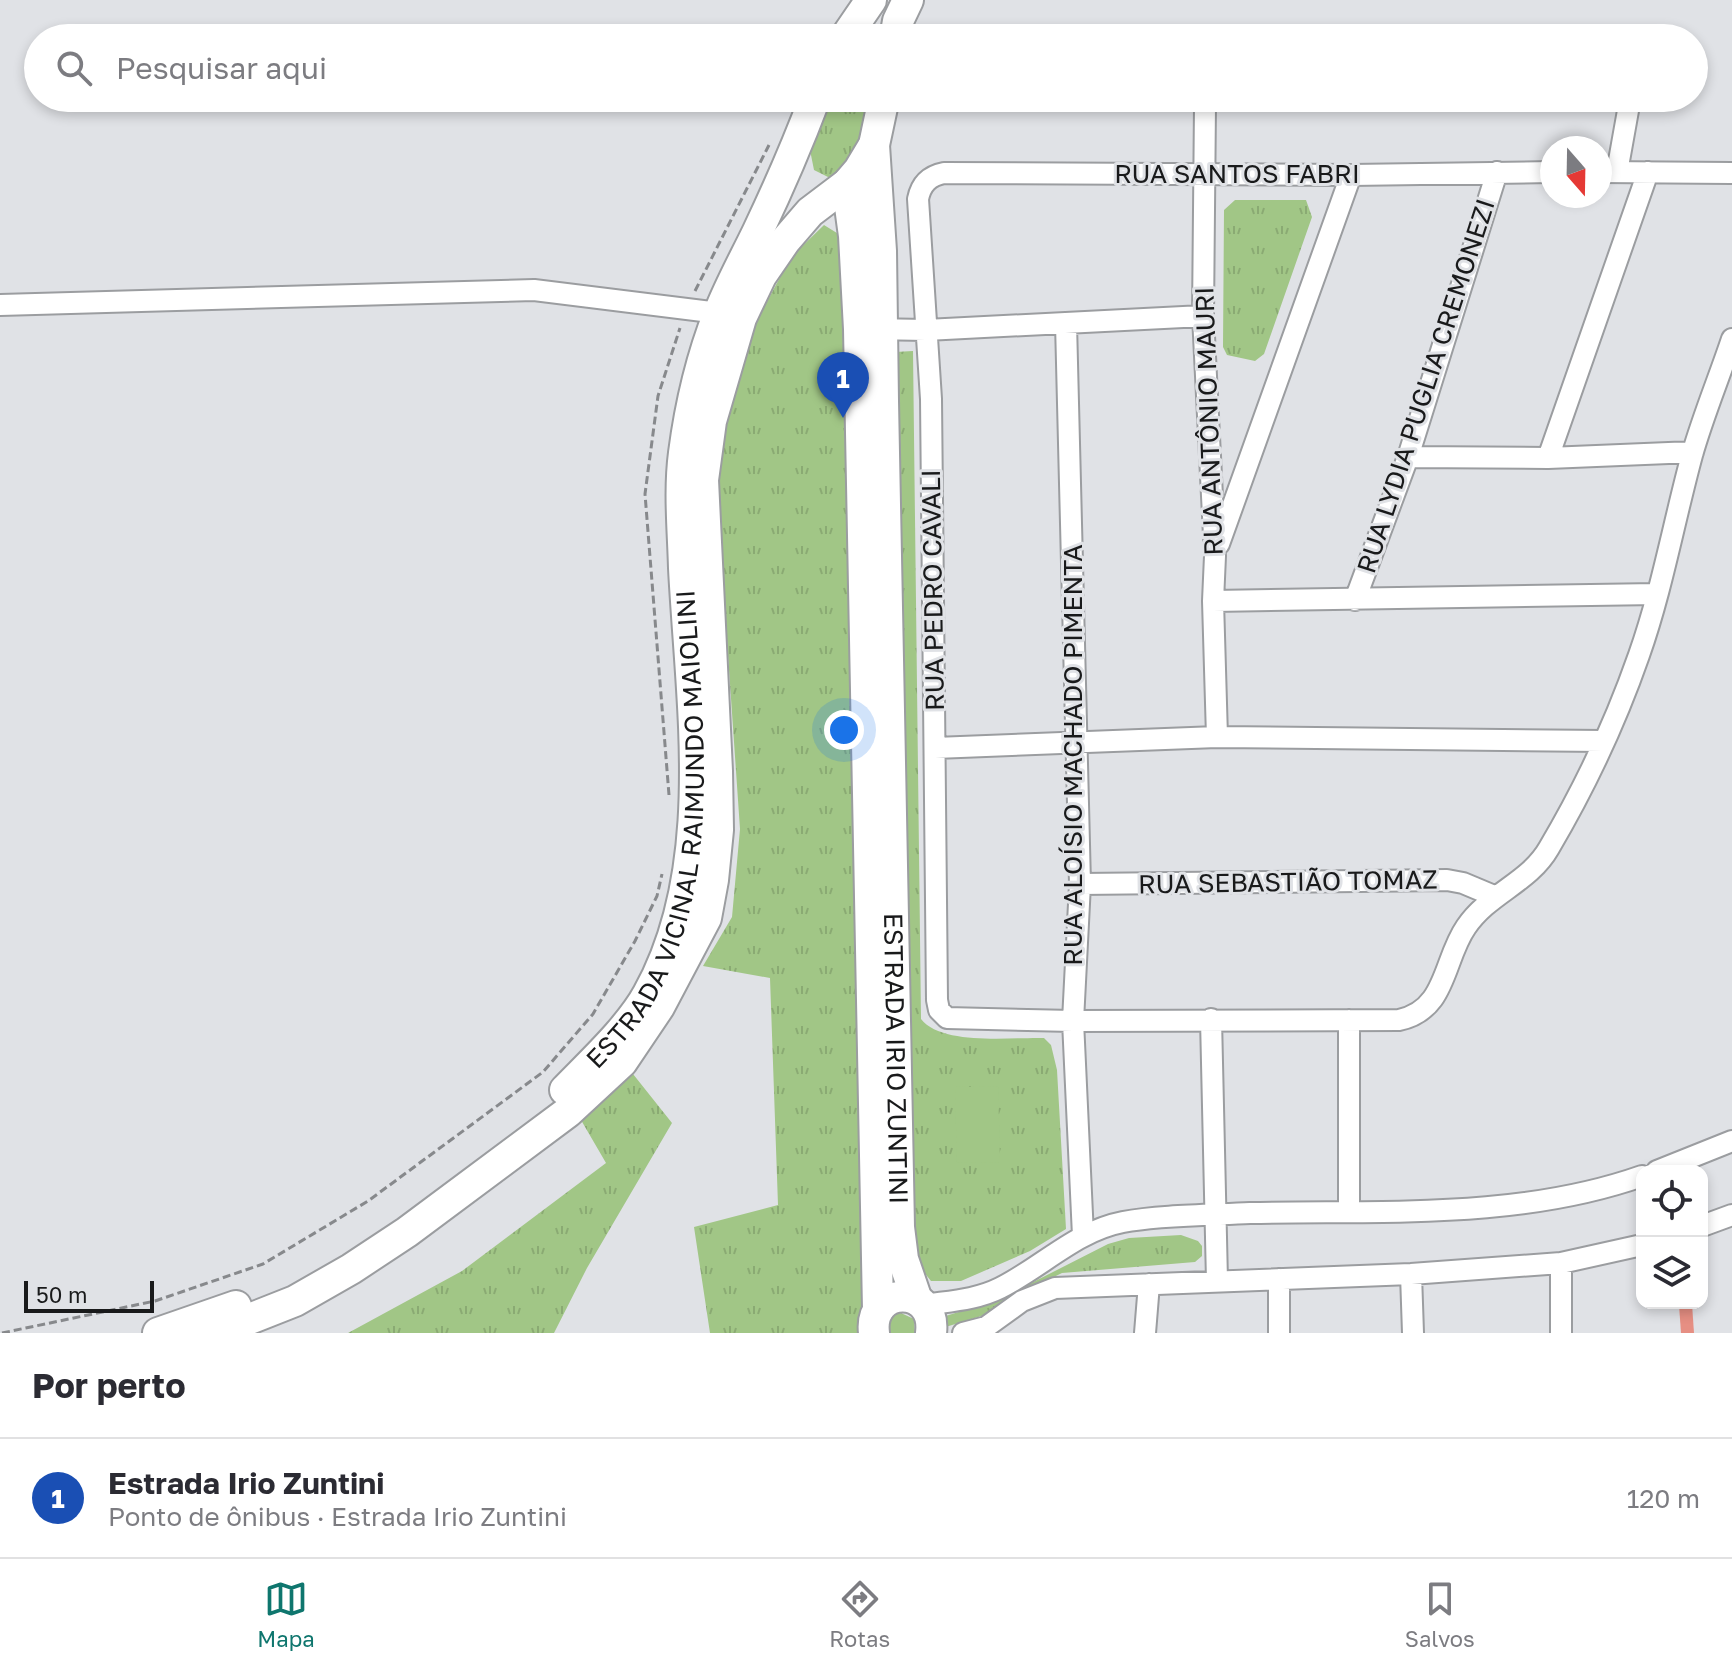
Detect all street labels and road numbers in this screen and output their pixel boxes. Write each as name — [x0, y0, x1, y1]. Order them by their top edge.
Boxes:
street label: RUA SANTOS FABRI — [1114, 158, 1360, 189]
street label: RUA LYDIA PUGLIA CREMONEZI — [1350, 195, 1501, 577]
street label: RUA ANTÔNIO MAURI — [1188, 286, 1229, 556]
street label: RUA PEDRO CAVALI — [915, 469, 950, 711]
street label: RUA ALOÍSIO MACHADO PIMENTA — [1057, 544, 1088, 966]
street label: ESTRADA VICINAL RAIMUNDO MAIOLINI — [580, 589, 710, 1074]
street label: RUA SEBASTIÃO TOMAZ — [1138, 863, 1438, 900]
street label: ESTRADA IRIO ZUNTINI — [878, 913, 915, 1205]

